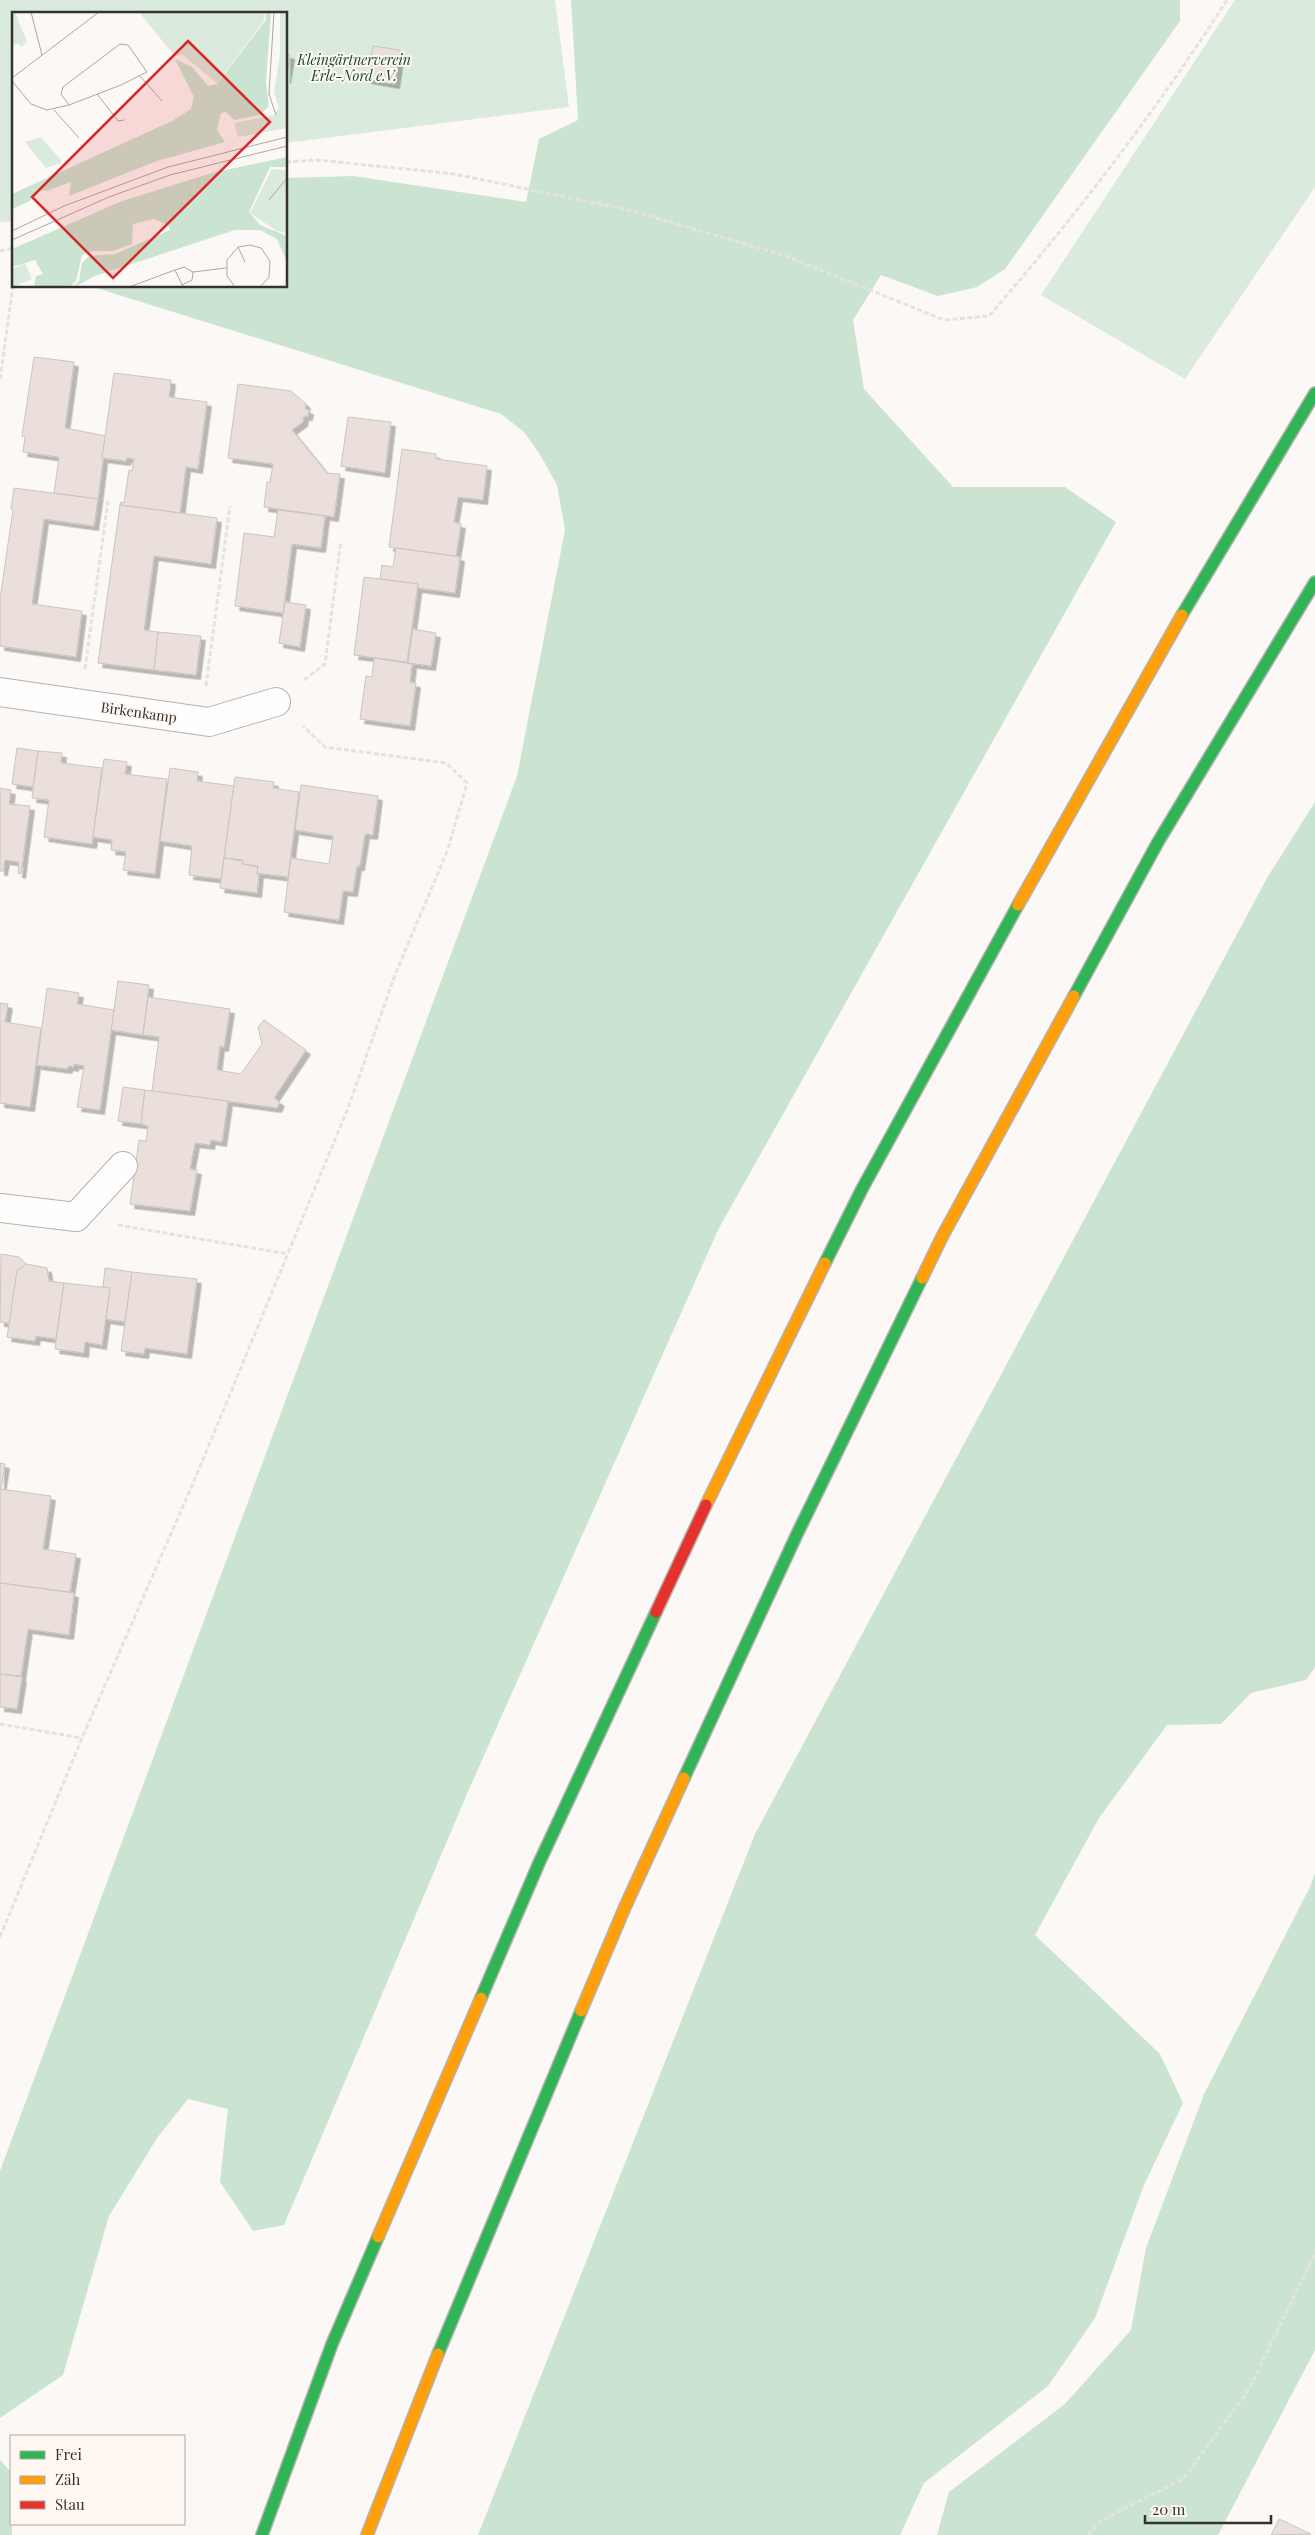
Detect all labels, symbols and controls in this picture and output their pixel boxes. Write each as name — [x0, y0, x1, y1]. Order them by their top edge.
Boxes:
inset map — [12, 12, 288, 288]
park label: Kleingärtnerverein Erle-Nord e.V. — [296, 50, 411, 85]
street label: Birkenkamp — [100, 697, 178, 727]
legend — [10, 2435, 185, 2525]
text: Frei — [55, 2444, 83, 2464]
text: Zäh — [55, 2469, 80, 2489]
scale bar — [1145, 2492, 1271, 2524]
text: Stau — [55, 2494, 85, 2514]
text: 20 m — [1152, 2499, 1186, 2519]

